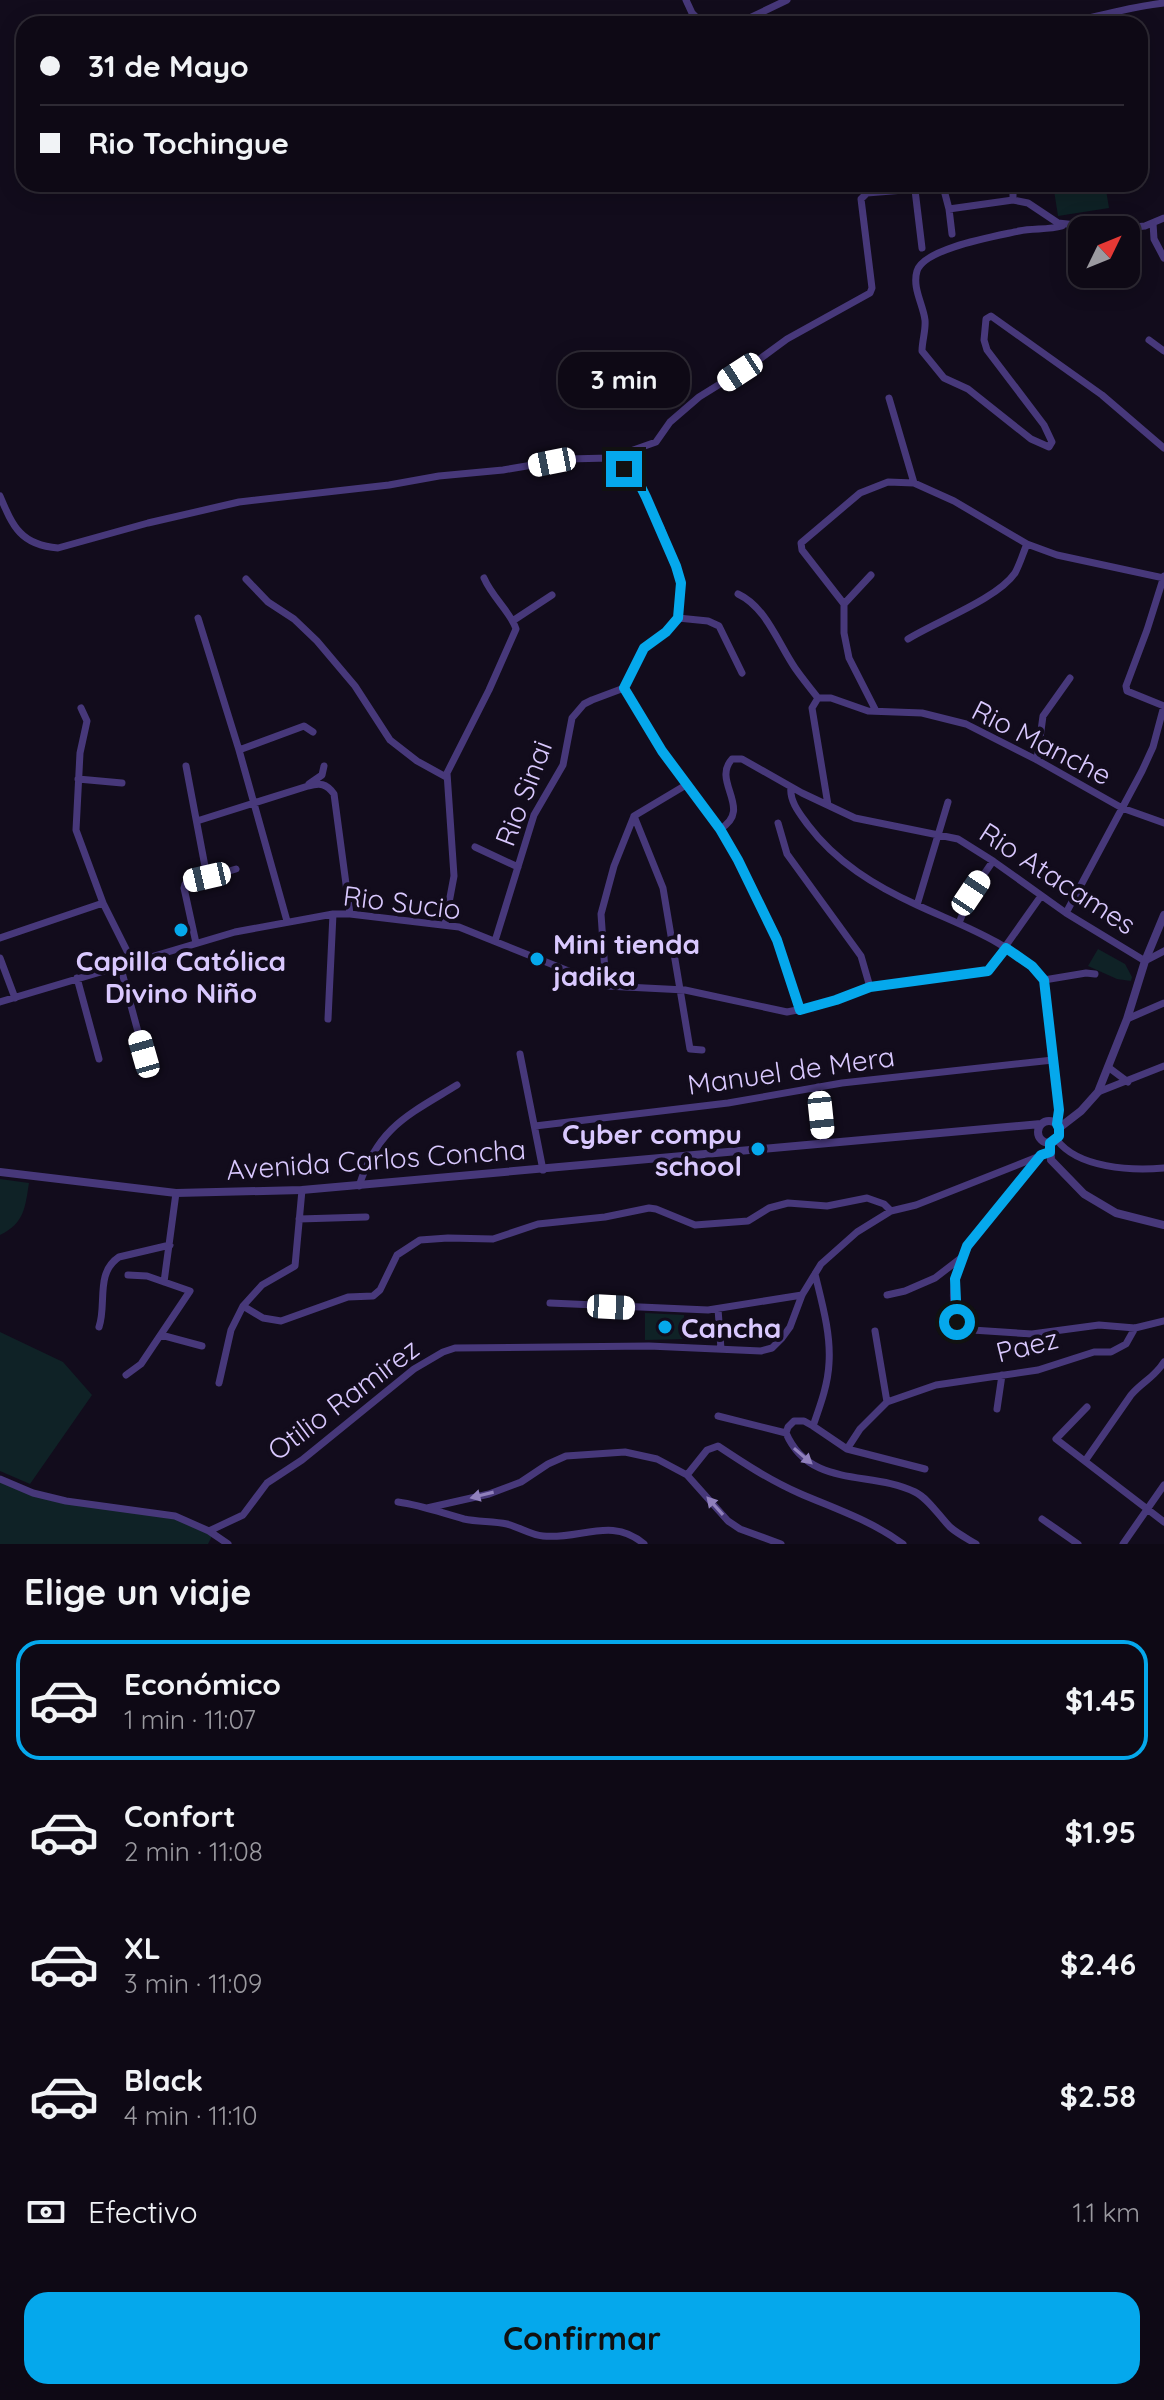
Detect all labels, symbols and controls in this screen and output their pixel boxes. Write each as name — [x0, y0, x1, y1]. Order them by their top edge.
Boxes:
text: 31 de Mayo — [88, 47, 249, 85]
text: Rio Tochingue — [88, 124, 289, 162]
north arrow — [1068, 216, 1140, 288]
map controls — [1068, 216, 1140, 288]
car — [713, 349, 767, 395]
callout: 3 min — [558, 353, 690, 409]
text: 3 min — [591, 363, 657, 396]
car — [526, 446, 578, 478]
route end — [606, 451, 642, 487]
street label: Rio Manche — [966, 692, 1118, 792]
street label: Rio Sinai — [487, 735, 559, 851]
street label: Rio Atacames — [973, 814, 1143, 942]
car — [181, 860, 233, 894]
car — [948, 866, 994, 920]
street label: Rio Sucio — [341, 877, 463, 927]
marker: Capilla Católica Divino Niño — [172, 921, 190, 939]
place label: Mini tienda jadika — [552, 926, 700, 993]
place label: Capilla Católica Divino Niño — [76, 943, 286, 1010]
marker: Mini tienda jadika — [528, 950, 546, 968]
car — [126, 1028, 162, 1080]
street label: Manuel de Mera — [685, 1038, 897, 1102]
car — [807, 1090, 835, 1140]
place label: Cyber compu school — [562, 1116, 742, 1183]
street label: Avenida Carlos Concha — [225, 1131, 527, 1187]
marker: Cyber compu school — [749, 1140, 767, 1158]
car — [586, 1294, 636, 1320]
route start — [939, 1304, 975, 1340]
place label: Cancha — [681, 1310, 781, 1345]
marker: Cancha — [656, 1318, 674, 1336]
street label: Paez — [992, 1320, 1062, 1370]
street label: Otilio Ramirez — [260, 1331, 426, 1467]
one-way arrow — [793, 1447, 813, 1464]
one-way arrow — [470, 1489, 495, 1502]
one-way arrow — [706, 1496, 724, 1515]
text: Elige un viaje — [24, 1569, 252, 1614]
icon: car — [28, 1664, 100, 1736]
text: Económico — [124, 1665, 281, 1703]
text: $1.45 — [1065, 1681, 1136, 1719]
text: 1 min · 11:07 — [124, 1703, 256, 1736]
icon: car — [28, 1796, 100, 1868]
text: Confort — [124, 1797, 236, 1835]
text: $1.95 — [1065, 1813, 1136, 1851]
text: 2 min · 11:08 — [124, 1835, 263, 1868]
icon: car — [28, 1928, 100, 2000]
text: XL — [124, 1929, 161, 1967]
text: $2.46 — [1060, 1945, 1136, 1983]
text: 3 min · 11:09 — [124, 1967, 262, 2000]
icon: car — [28, 2060, 100, 2132]
text: Black — [124, 2061, 203, 2099]
text: $2.58 — [1060, 2077, 1136, 2115]
text: 4 min · 11:10 — [124, 2099, 258, 2132]
icon: cash — [24, 2190, 68, 2234]
text: Efectivo — [88, 2193, 198, 2231]
text: 1.1 km — [1072, 2196, 1140, 2229]
button: Confirmar — [24, 2292, 1140, 2384]

